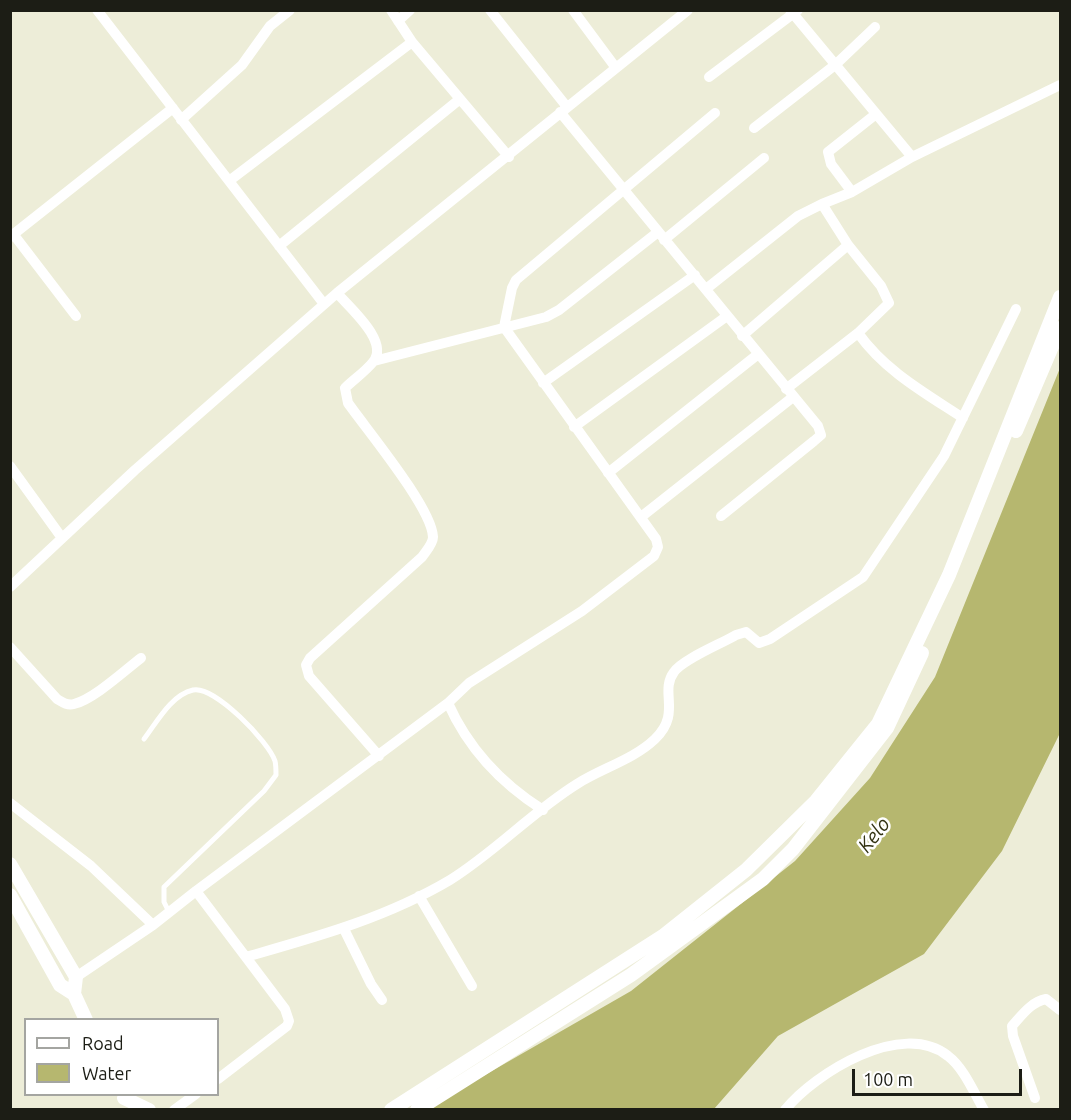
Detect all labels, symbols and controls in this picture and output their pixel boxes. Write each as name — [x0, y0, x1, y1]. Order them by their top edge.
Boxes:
water label: Kelo — [853, 813, 895, 857]
legend — [24, 1018, 219, 1096]
text: Road — [82, 1033, 124, 1053]
scale bar — [855, 1057, 1024, 1095]
text: Water — [82, 1063, 131, 1083]
text: 100 m — [863, 1069, 913, 1089]

